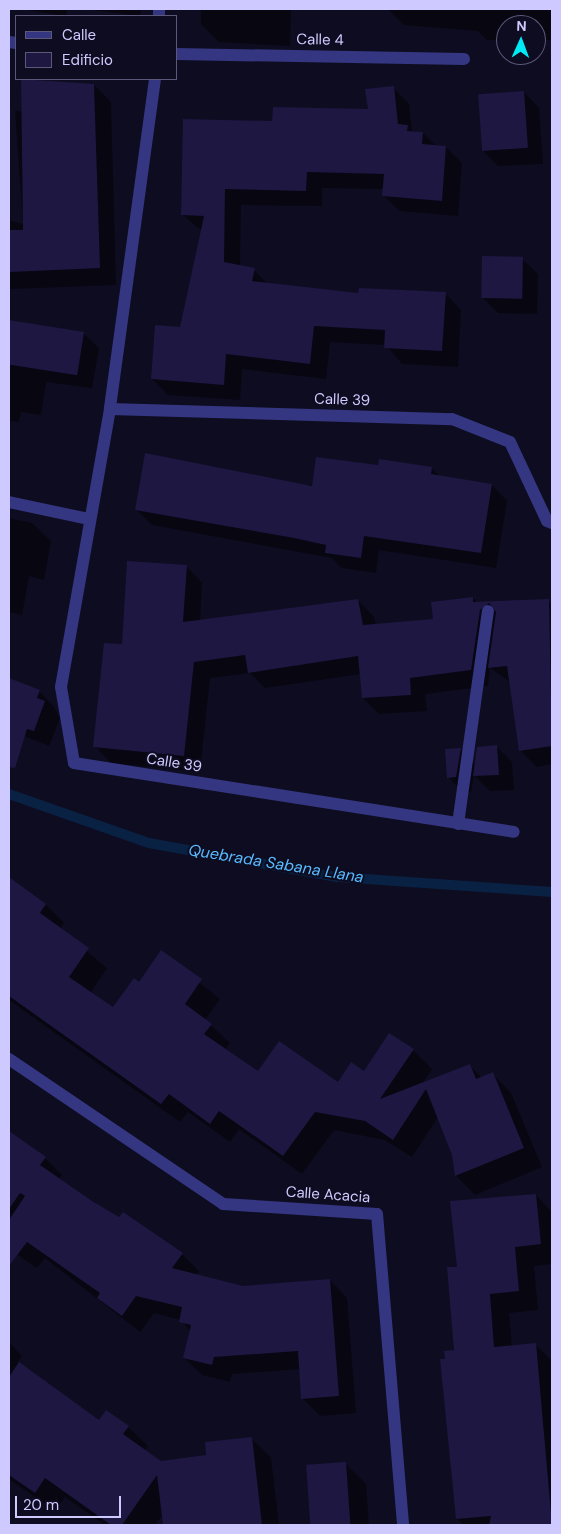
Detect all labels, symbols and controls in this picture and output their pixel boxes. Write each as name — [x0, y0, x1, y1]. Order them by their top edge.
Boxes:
legend — [15, 15, 178, 80]
north arrow — [496, 15, 546, 65]
text: N — [516, 17, 527, 35]
text: Calle — [62, 25, 96, 45]
street label: Calle 4 — [296, 31, 344, 49]
text: Edificio — [62, 50, 113, 70]
street label: Calle 39 — [314, 390, 370, 410]
street label: Calle 39 — [145, 750, 203, 776]
water label: Quebrada Sabana Llana — [187, 841, 365, 887]
street label: Calle Acacia — [285, 1183, 371, 1207]
scale bar — [18, 1486, 124, 1518]
text: 20 m — [23, 1495, 59, 1515]

